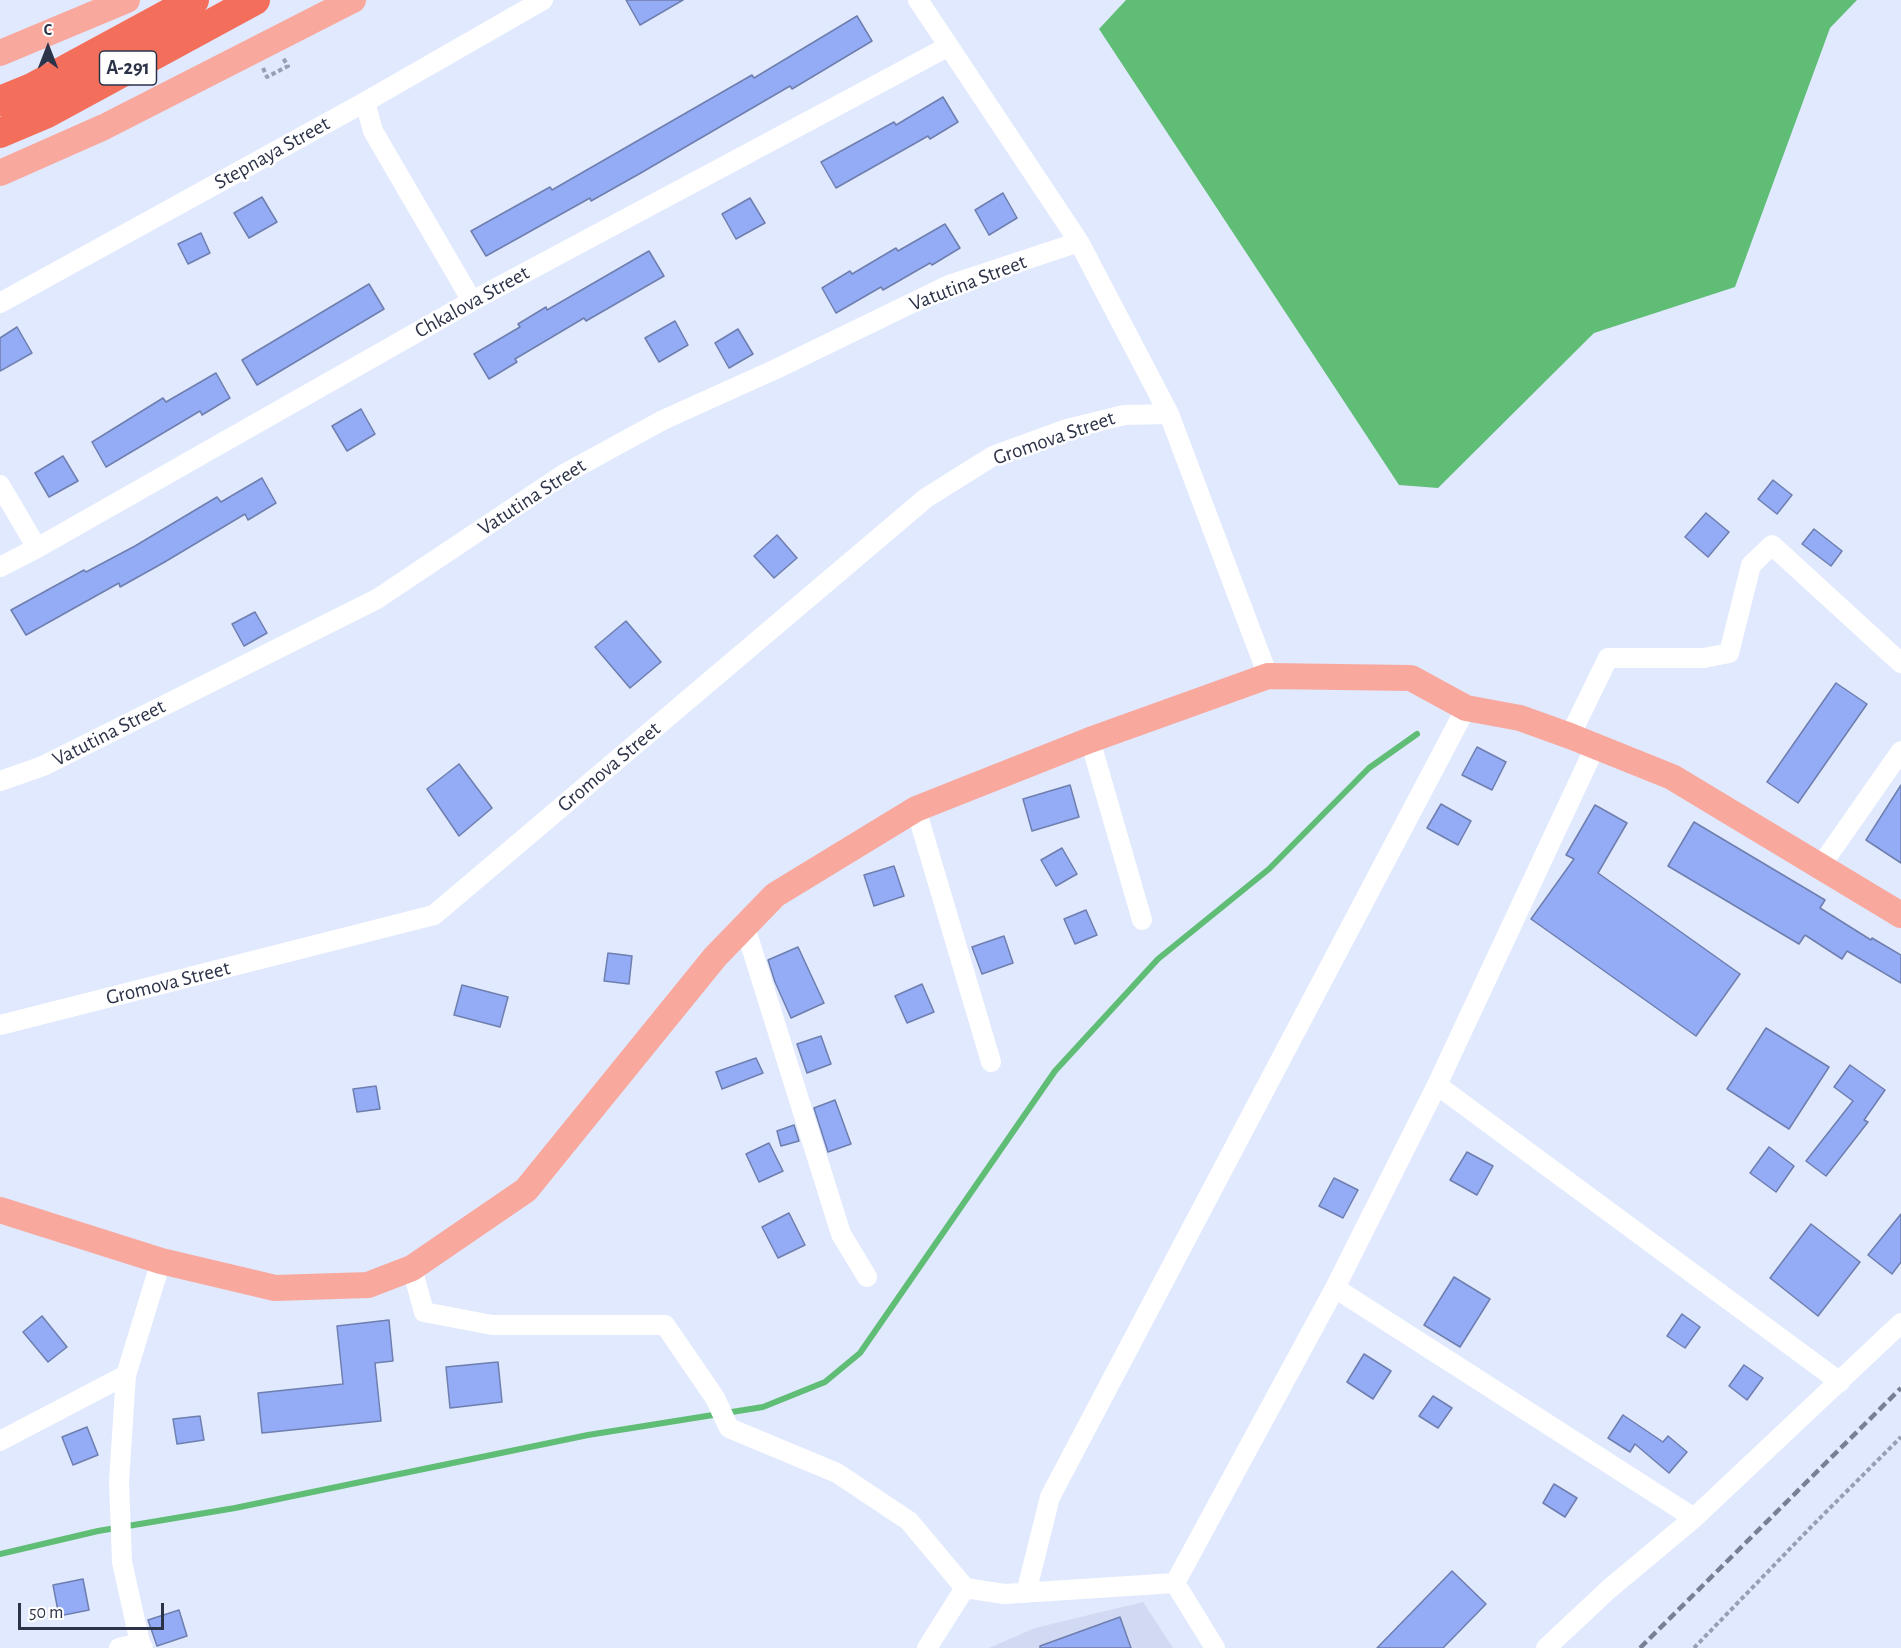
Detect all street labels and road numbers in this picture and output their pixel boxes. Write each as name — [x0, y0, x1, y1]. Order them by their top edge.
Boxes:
road number: А-291 — [100, 51, 156, 85]
street label: Stepnaya Street — [210, 111, 334, 195]
street label: Vatutina Street — [906, 249, 1030, 317]
street label: Chkalova Street — [410, 260, 534, 344]
street label: Gromova Street — [990, 405, 1118, 471]
street label: Vatutina Street — [474, 453, 590, 541]
street label: Vatutina Street — [48, 694, 170, 772]
street label: Gromova Street — [552, 717, 666, 817]
street label: Gromova Street — [103, 955, 233, 1011]

